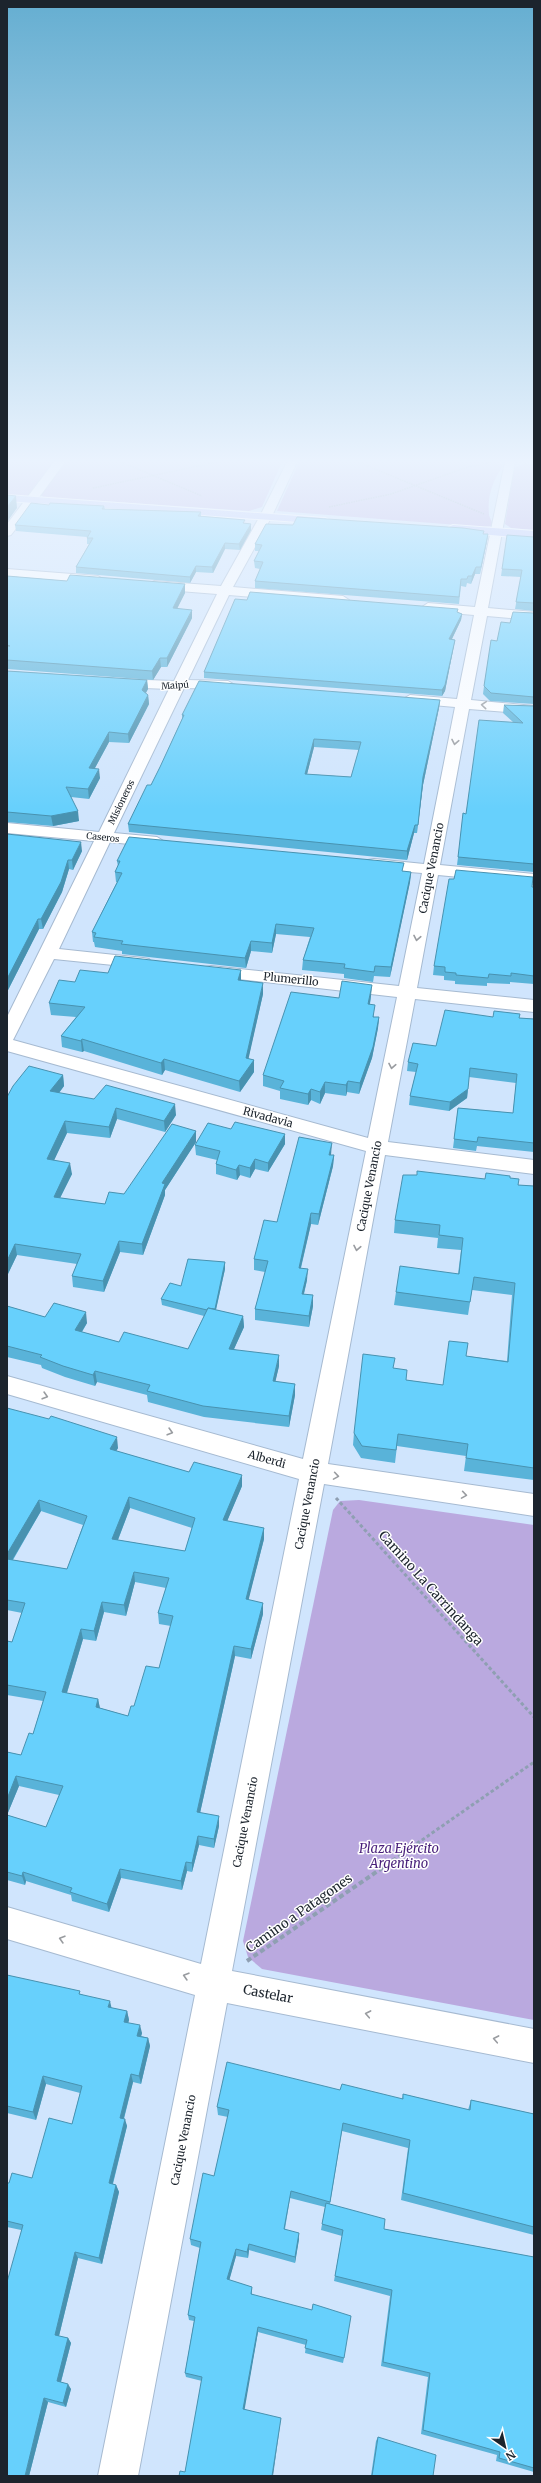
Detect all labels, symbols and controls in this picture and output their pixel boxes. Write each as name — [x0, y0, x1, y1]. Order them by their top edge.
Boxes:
street label: Maipú — [161, 679, 190, 691]
one-way arrow — [481, 701, 487, 710]
one-way arrow — [451, 739, 460, 745]
street label: Misioneros — [105, 777, 137, 826]
street label: Cacique Venancio — [415, 821, 447, 915]
street label: Caseros — [86, 830, 121, 844]
one-way arrow — [413, 935, 422, 941]
street label: Plumerillo — [263, 969, 320, 989]
one-way arrow — [388, 1063, 397, 1069]
street label: Rivadavia — [241, 1104, 295, 1130]
street label: Cacique Venancio — [353, 1139, 385, 1233]
one-way arrow — [353, 1245, 361, 1251]
one-way arrow — [41, 1391, 48, 1400]
one-way arrow — [166, 1427, 173, 1436]
street label: Alberdi — [246, 1447, 288, 1471]
street label: Cacique Venancio — [291, 1457, 323, 1551]
one-way arrow — [333, 1471, 339, 1480]
one-way arrow — [461, 1490, 467, 1499]
street label: Camino La Carrindanga — [375, 1527, 487, 1649]
street label: Cacique Venancio — [229, 1775, 261, 1869]
park label: Plaza Ejército Argentino — [359, 1840, 439, 1872]
street label: Camino a Patagones — [242, 1870, 356, 1956]
one-way arrow — [58, 1935, 65, 1944]
one-way arrow — [183, 1972, 190, 1981]
street label: Castelar — [242, 1981, 295, 2007]
one-way arrow — [365, 2010, 371, 2019]
one-way arrow — [493, 2035, 499, 2044]
street label: Cacique Venancio — [167, 2093, 199, 2187]
north arrow — [485, 2427, 525, 2467]
text: N — [503, 2447, 518, 2464]

